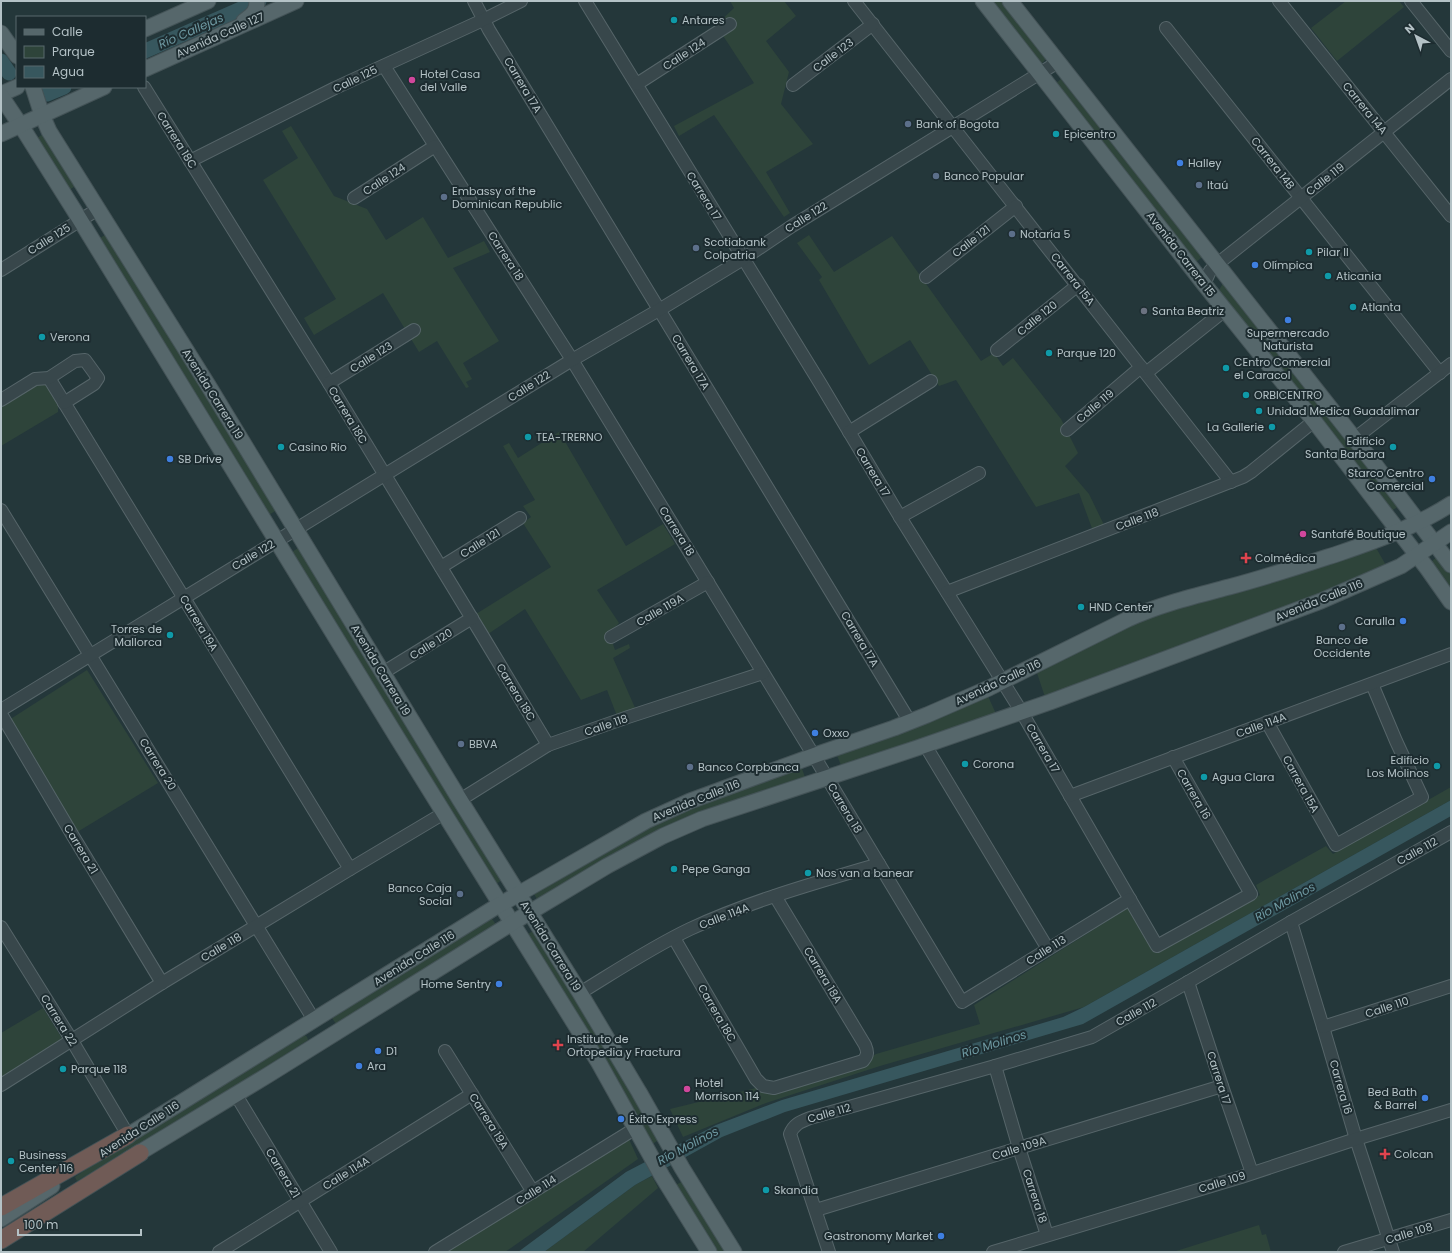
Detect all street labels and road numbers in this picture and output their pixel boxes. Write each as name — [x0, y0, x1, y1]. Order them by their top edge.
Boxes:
street label: Avenida Calle 127 — [173, 8, 267, 62]
street label: Calle 124 — [660, 34, 708, 74]
street label: Calle 123 — [809, 34, 857, 76]
street label: Carrera 17A — [500, 54, 546, 116]
street label: Calle 125 — [330, 61, 380, 97]
street label: Carrera 14A — [1339, 78, 1391, 138]
street label: Carrera 18C — [153, 108, 201, 172]
street label: Carrera 14B — [1247, 133, 1299, 193]
street label: Calle 124 — [360, 159, 408, 199]
street label: Calle 119 — [1302, 159, 1348, 199]
street label: Carrera 17 — [683, 168, 725, 224]
street label: Calle 122 — [782, 198, 830, 236]
street label: Avenida Carrera 15 — [1143, 208, 1219, 300]
street label: Calle 125 — [24, 219, 74, 258]
street label: Calle 121 — [949, 221, 993, 261]
street label: Carrera 18 — [484, 228, 528, 284]
street label: Carrera 15A — [1047, 249, 1099, 309]
street label: Calle 120 — [1013, 297, 1061, 339]
street label: Carrera 17A — [668, 331, 714, 393]
street label: Calle 123 — [347, 338, 395, 376]
street label: Avenida Carrera 19 — [179, 346, 247, 442]
street label: Calle 122 — [505, 367, 553, 405]
street label: Carrera 18C — [325, 383, 371, 447]
street label: Calle 119 — [1073, 385, 1117, 427]
street label: Carrera 17 — [852, 444, 894, 500]
street label: Carrera 18 — [655, 503, 699, 559]
street label: Calle 118 — [1113, 503, 1161, 535]
street label: Calle 121 — [457, 524, 503, 562]
street label: Calle 122 — [229, 536, 277, 574]
street label: Avenida Calle 116 — [1273, 575, 1365, 625]
street label: Calle 119A — [633, 590, 687, 630]
street label: Carrera 19A — [176, 592, 222, 655]
street label: Carrera 17A — [837, 608, 883, 670]
street label: Avenida Carrera 19 — [347, 621, 415, 719]
street label: Calle 120 — [406, 624, 456, 663]
street label: Avenida Calle 116 — [952, 655, 1044, 709]
street label: Carrera 18C — [493, 660, 539, 724]
street label: Calle 114A — [1234, 708, 1289, 741]
street label: Calle 118 — [582, 710, 630, 740]
street label: Carrera 17 — [1022, 720, 1064, 776]
street label: Carrera 20 — [136, 735, 180, 793]
street label: Carrera 15A — [1279, 752, 1324, 816]
street label: Carrera 16 — [1173, 766, 1215, 822]
street label: Avenida Calle 116 — [650, 775, 742, 825]
street label: Carrera 18 — [824, 780, 866, 836]
street label: Carrera 21 — [60, 821, 102, 877]
street label: Calle 112 — [1394, 833, 1440, 869]
street label: Avenida Carrera 19 — [517, 898, 585, 994]
street label: Calle 114A — [697, 899, 752, 933]
street label: Avenida Calle 116 — [370, 927, 458, 989]
street label: Calle 118 — [198, 929, 244, 965]
street label: Calle 113 — [1023, 931, 1069, 969]
street label: Carrera 18A — [800, 944, 846, 1007]
street label: Carrera 18C — [694, 981, 740, 1045]
street label: Carrera 22 — [37, 991, 81, 1049]
street label: Calle 110 — [1363, 992, 1411, 1022]
street label: Calle 112 — [1113, 994, 1159, 1030]
street label: Carrera 17 — [1203, 1049, 1235, 1107]
street label: Carrera 16 — [1326, 1058, 1356, 1116]
street label: Carrera 19A — [465, 1090, 513, 1153]
street label: Avenida Calle 116 — [96, 1097, 182, 1161]
street label: Calle 112 — [805, 1099, 853, 1127]
street label: Calle 109A — [990, 1132, 1049, 1164]
street label: Carrera 21 — [262, 1145, 304, 1201]
street label: Calle 114A — [320, 1152, 373, 1194]
street label: Carrera 18 — [1019, 1167, 1051, 1225]
street label: Calle 109 — [1196, 1167, 1248, 1197]
street label: Calle 114 — [513, 1171, 559, 1209]
street label: Calle 108 — [1383, 1218, 1435, 1248]

